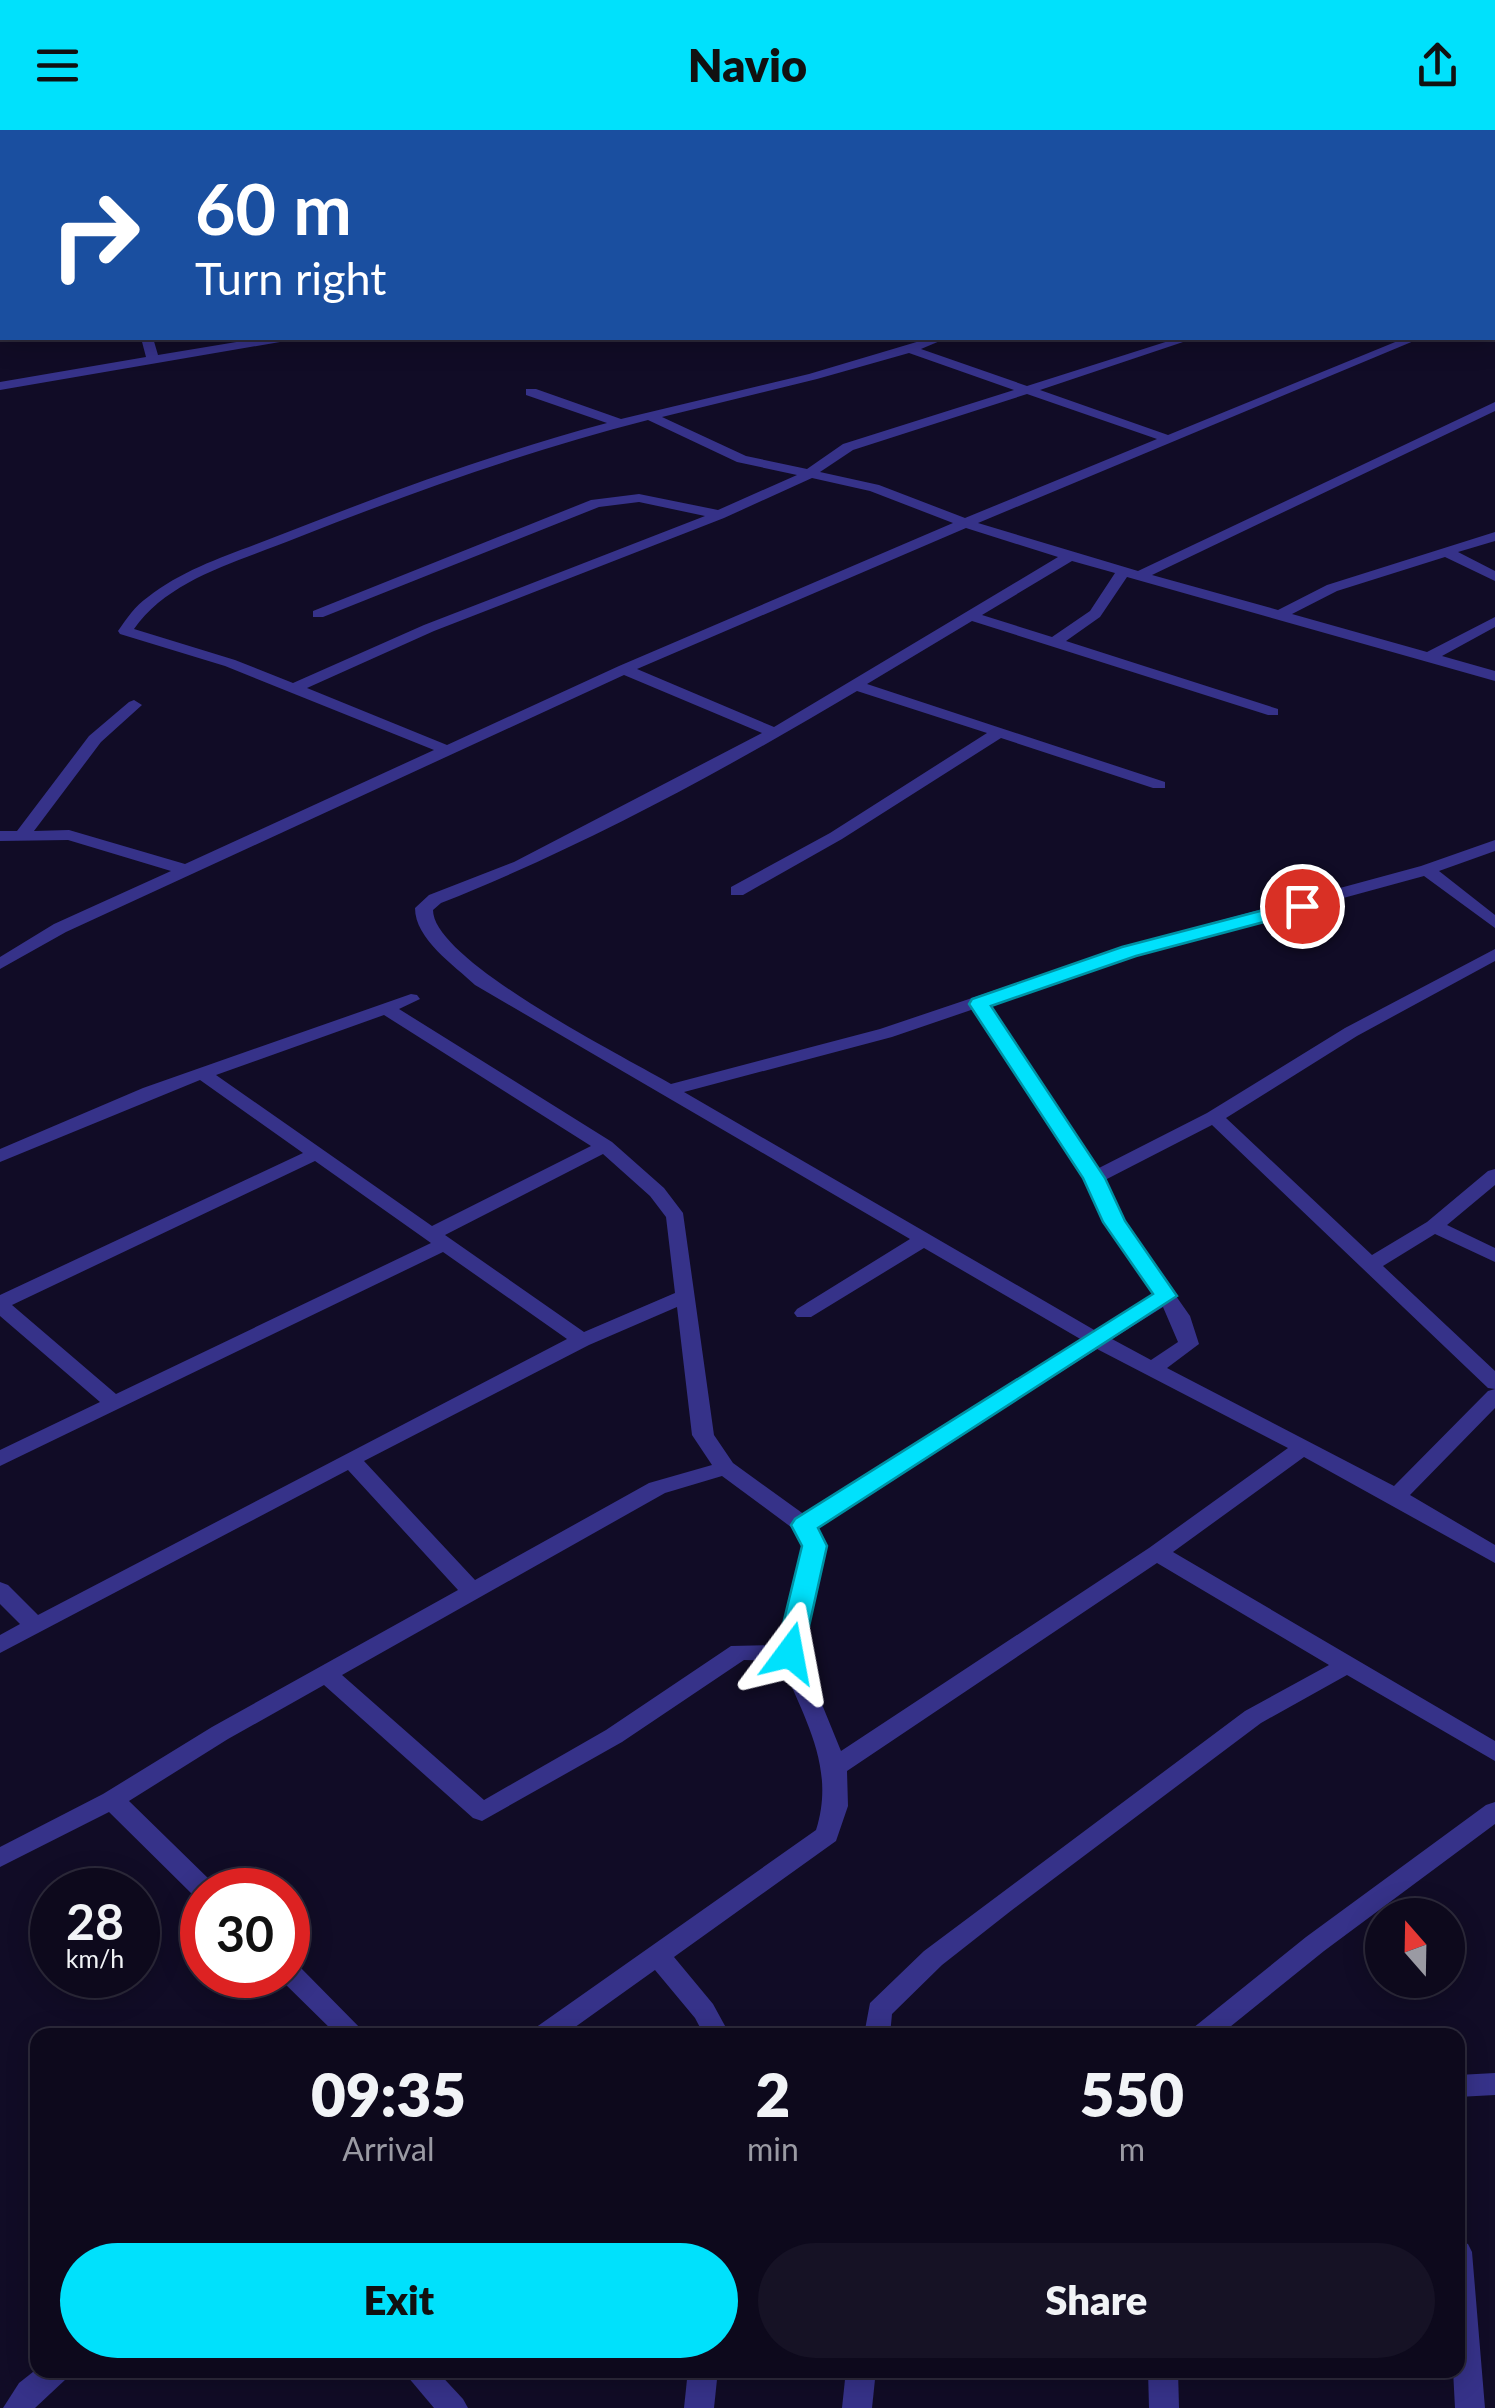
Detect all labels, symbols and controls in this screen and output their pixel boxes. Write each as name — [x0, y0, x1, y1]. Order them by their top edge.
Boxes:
icon: menu — [30, 38, 85, 93]
text: Navio — [688, 38, 807, 92]
icon: share — [1410, 38, 1465, 93]
text: 60 m — [195, 166, 352, 250]
icon: right — [30, 170, 160, 300]
text: Turn right — [195, 251, 386, 305]
pin — [1260, 864, 1345, 949]
icon: arrive — [1275, 879, 1330, 934]
position arrow — [738, 1601, 842, 1705]
speed limit sign: 30 — [180, 1868, 310, 1998]
text: 28 — [66, 1891, 124, 1951]
north arrow — [1365, 1898, 1465, 1998]
map controls — [1365, 1898, 1465, 1998]
text: km/h — [66, 1943, 124, 1973]
text: 09:35 — [311, 2058, 466, 2130]
text: 2 — [755, 2058, 790, 2130]
text: 550 — [1080, 2058, 1184, 2130]
text: Arrival — [342, 2129, 435, 2168]
text: min — [747, 2129, 799, 2168]
text: m — [1119, 2129, 1145, 2168]
button: Exit — [60, 2243, 738, 2358]
button: Share — [758, 2243, 1435, 2358]

